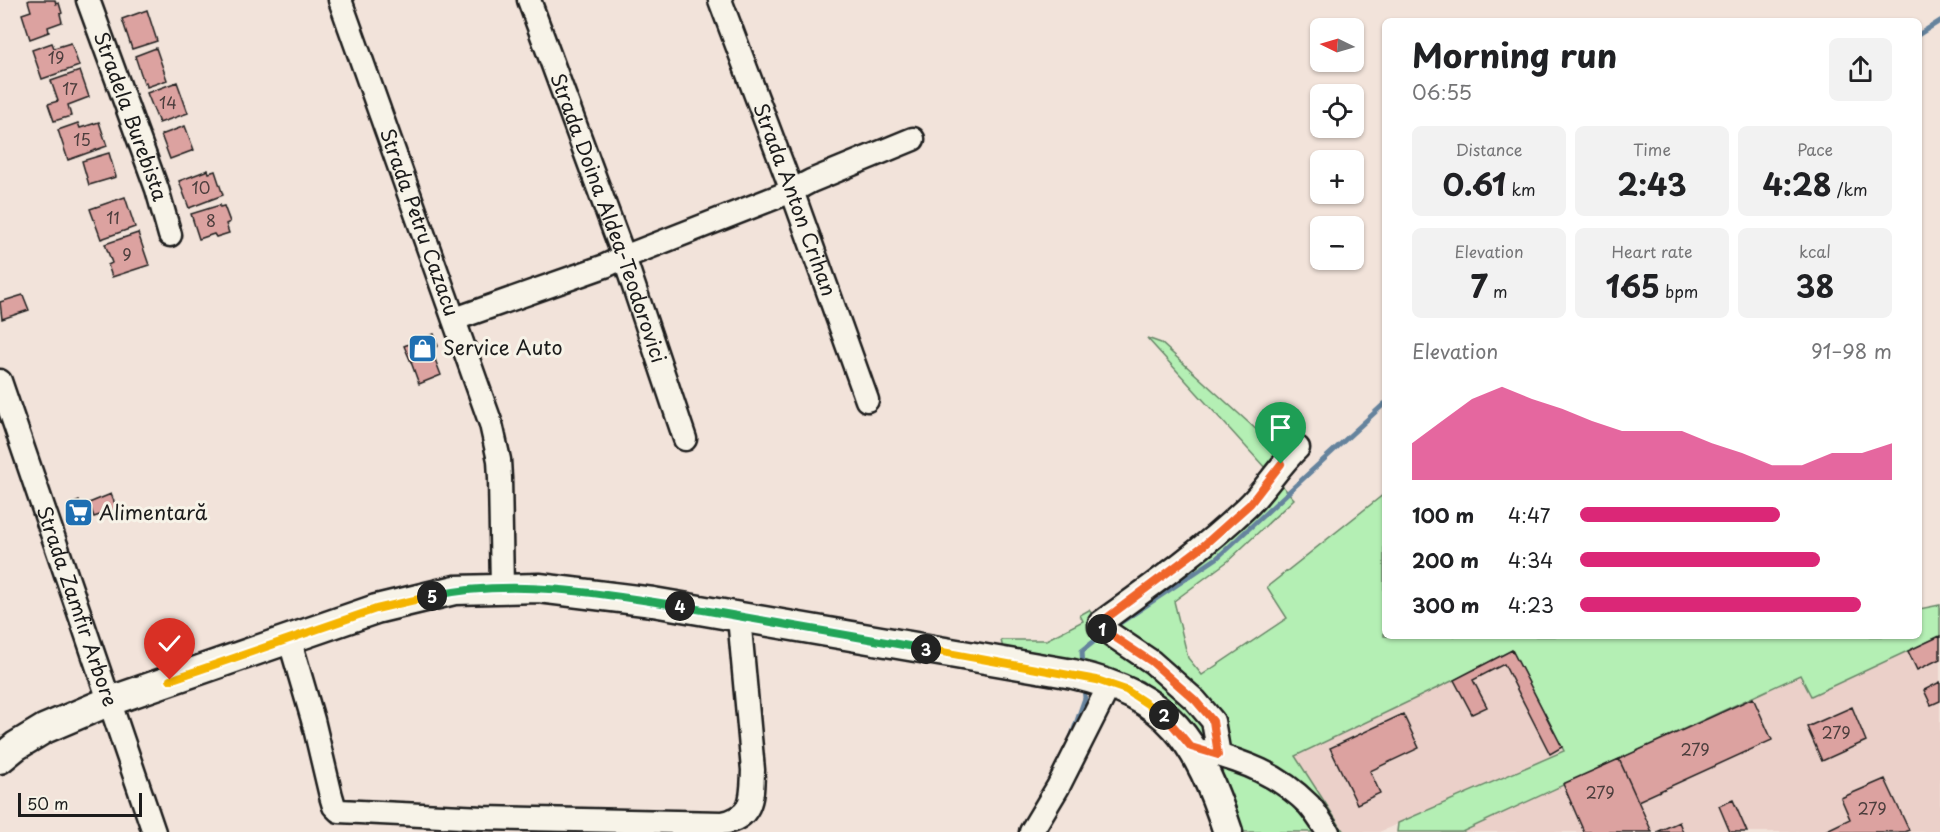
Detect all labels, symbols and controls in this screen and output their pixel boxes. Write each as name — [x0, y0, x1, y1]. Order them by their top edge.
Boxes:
north arrow — [1310, 18, 1364, 72]
map controls — [1310, 18, 1364, 270]
street label: Stradela Burebista — [87, 27, 176, 205]
text: Morning run — [1412, 29, 1617, 79]
button: share — [1829, 38, 1892, 101]
house number: 19 — [48, 45, 64, 69]
street label: Strada Doina Aldea-Teodorovici — [543, 68, 674, 367]
house number: 17 — [62, 76, 78, 100]
text: 06:55 — [1412, 77, 1472, 107]
button: locate — [1310, 84, 1364, 138]
house number: 14 — [159, 90, 177, 114]
street label: Strada Anton Crihan — [746, 98, 844, 300]
street label: Strada Petru Cazacu — [373, 124, 467, 320]
house number: 15 — [73, 127, 91, 151]
text: Distance — [1455, 137, 1523, 161]
text: Time — [1633, 137, 1671, 161]
text: Pace — [1797, 137, 1833, 161]
button: + — [1310, 150, 1364, 204]
text: 0.61 — [1443, 161, 1506, 206]
text: 2:43 — [1617, 161, 1687, 206]
text: 4:28 — [1763, 161, 1832, 206]
house number: 10 — [192, 175, 210, 199]
text: km — [1506, 177, 1535, 201]
text: /km — [1832, 177, 1867, 201]
house number: 11 — [106, 205, 120, 229]
house number: 8 — [206, 208, 216, 232]
button: − — [1310, 216, 1364, 270]
text: Elevation — [1454, 239, 1524, 263]
text: Heart rate — [1612, 239, 1692, 263]
text: kcal — [1799, 239, 1831, 263]
house number: 9 — [122, 242, 132, 266]
text: 7 — [1471, 263, 1488, 308]
text: 165 — [1606, 263, 1660, 308]
text: 38 — [1796, 263, 1834, 308]
text: m — [1488, 279, 1508, 303]
text: bpm — [1660, 279, 1698, 303]
shop icon: Service Auto — [406, 332, 438, 364]
place label: Service Auto — [443, 332, 563, 362]
text: Elevation — [1412, 336, 1498, 366]
text: 91–98 m — [1811, 336, 1892, 366]
pin — [1255, 402, 1306, 464]
icon: arrive — [1264, 411, 1297, 444]
supermarket icon: Alimentară — [62, 497, 94, 529]
place label: Alimentară — [99, 497, 208, 527]
text: 100 m — [1412, 500, 1474, 530]
text: 4:47 — [1508, 500, 1550, 530]
street label: Strada Zamfir Arbore — [30, 502, 126, 710]
text: 200 m — [1412, 545, 1479, 575]
text: 4:34 — [1508, 545, 1553, 575]
pin: 5 — [417, 581, 447, 611]
text: 5 — [427, 584, 437, 608]
text: 300 m — [1412, 590, 1480, 620]
text: 4:23 — [1508, 590, 1554, 620]
pin: 4 — [665, 591, 695, 621]
text: 4 — [675, 594, 685, 618]
pin: 1 — [1087, 614, 1117, 644]
text: 1 — [1098, 617, 1106, 641]
pin — [144, 618, 195, 680]
icon: check — [153, 627, 186, 660]
pin: 3 — [911, 634, 941, 664]
text: 3 — [921, 637, 931, 661]
pin: 2 — [1149, 700, 1179, 730]
text: 2 — [1158, 703, 1170, 727]
house number: 279 — [1821, 720, 1851, 744]
house number: 279 — [1680, 737, 1710, 761]
house number: 279 — [1585, 780, 1615, 804]
scale bar — [18, 790, 142, 818]
text: 50 m — [27, 791, 68, 815]
house number: 279 — [1857, 796, 1887, 820]

